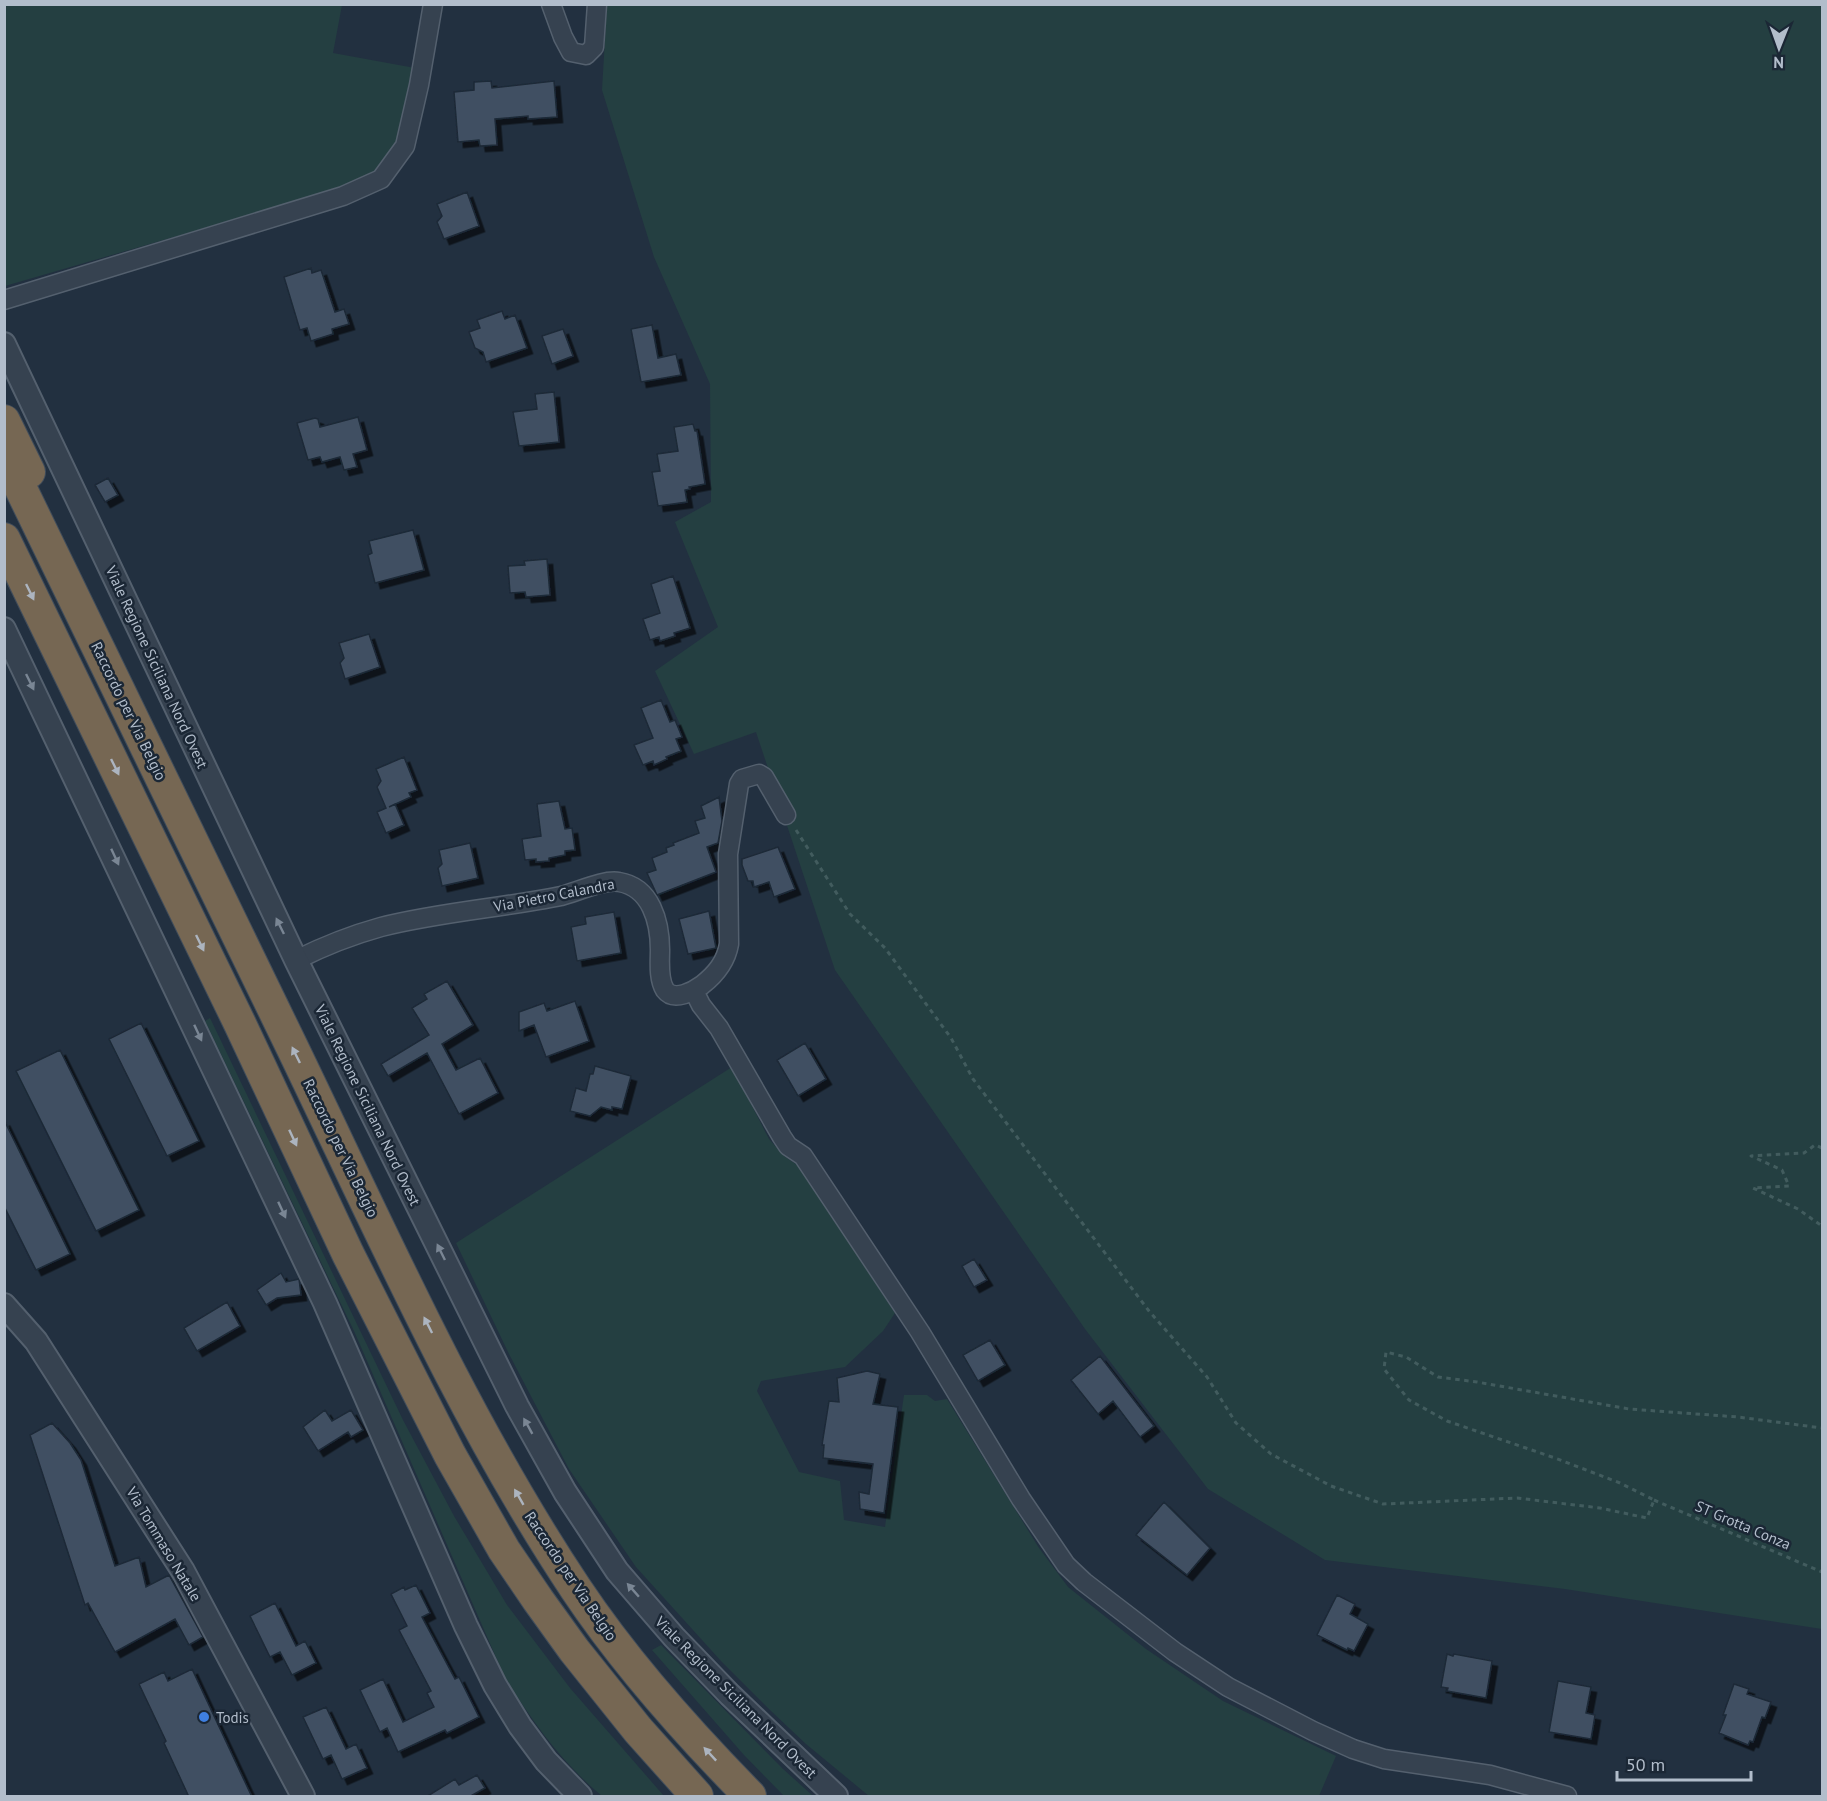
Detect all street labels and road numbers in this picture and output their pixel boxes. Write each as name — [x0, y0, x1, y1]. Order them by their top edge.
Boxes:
street label: Viale Regione Siciliana Nord Ovest — [101, 562, 212, 771]
street label: Raccordo per Via Belgio — [87, 639, 171, 783]
street label: Via Pietro Calandra — [491, 874, 616, 916]
street label: Viale Regione Siciliana Nord Ovest — [311, 1000, 425, 1209]
street label: Raccordo per Via Belgio — [299, 1076, 383, 1220]
street label: Via Tommaso Natale — [122, 1482, 206, 1605]
street label: ST Grotta Conza — [1692, 1496, 1794, 1554]
street label: Raccordo per Via Belgio — [521, 1508, 621, 1644]
street label: Viale Regione Siciliana Nord Ovest — [650, 1611, 821, 1782]

